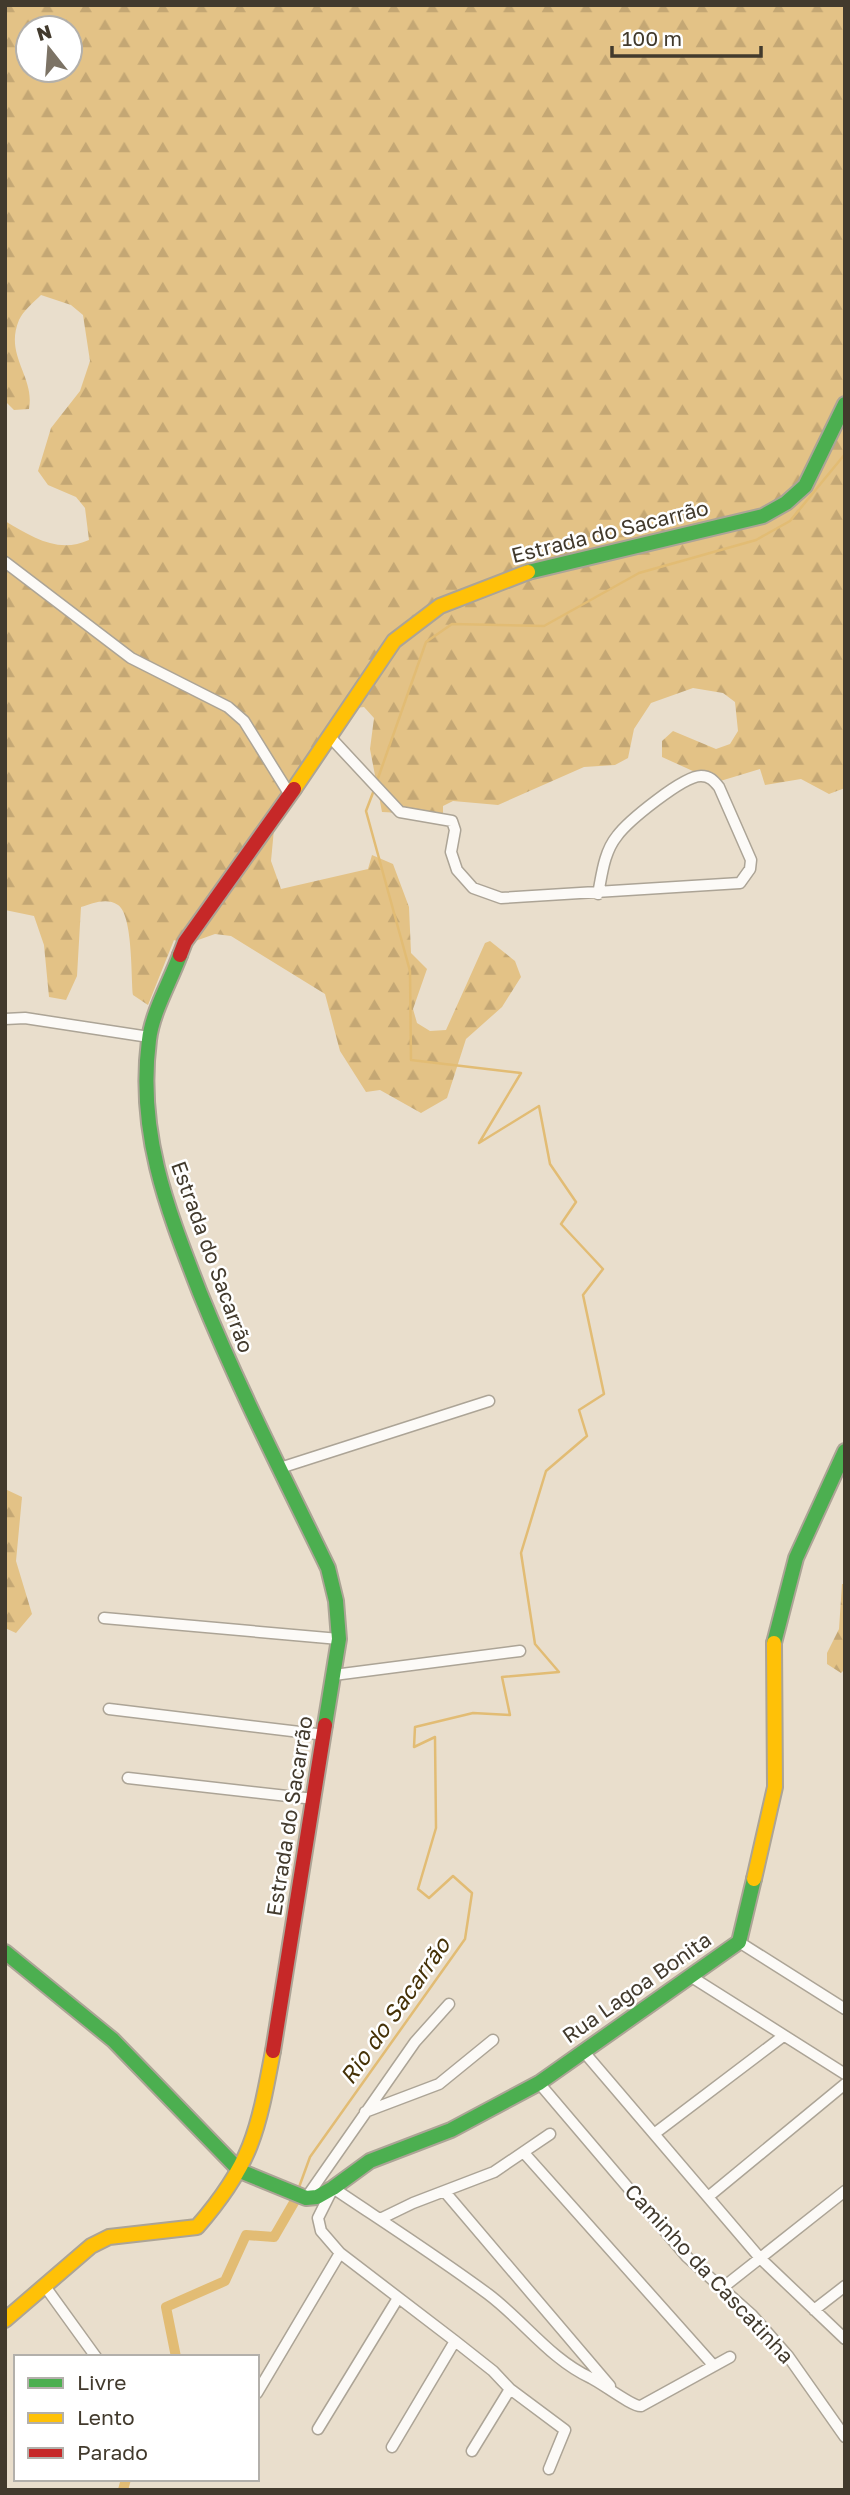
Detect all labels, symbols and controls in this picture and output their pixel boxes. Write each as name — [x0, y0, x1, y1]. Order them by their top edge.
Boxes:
north arrow — [14, 14, 84, 84]
scale bar — [612, 14, 761, 58]
text: N — [34, 19, 54, 45]
text: 100 m — [622, 25, 682, 51]
street label: Estrada do Sacarrão — [508, 494, 711, 568]
street label: Estrada do Sacarrão — [166, 1157, 260, 1356]
street label: Estrada do Sacarrão — [260, 1714, 318, 1918]
street label: Rua Lagoa Bonita — [557, 1926, 716, 2048]
water label: Rio do Sacarrão — [333, 1931, 456, 2089]
street label: Caminho da Cascatinha — [620, 2178, 800, 2369]
legend — [14, 2355, 259, 2481]
text: Livre — [77, 2369, 127, 2395]
text: Lento — [77, 2404, 135, 2430]
text: Parado — [77, 2439, 148, 2465]

